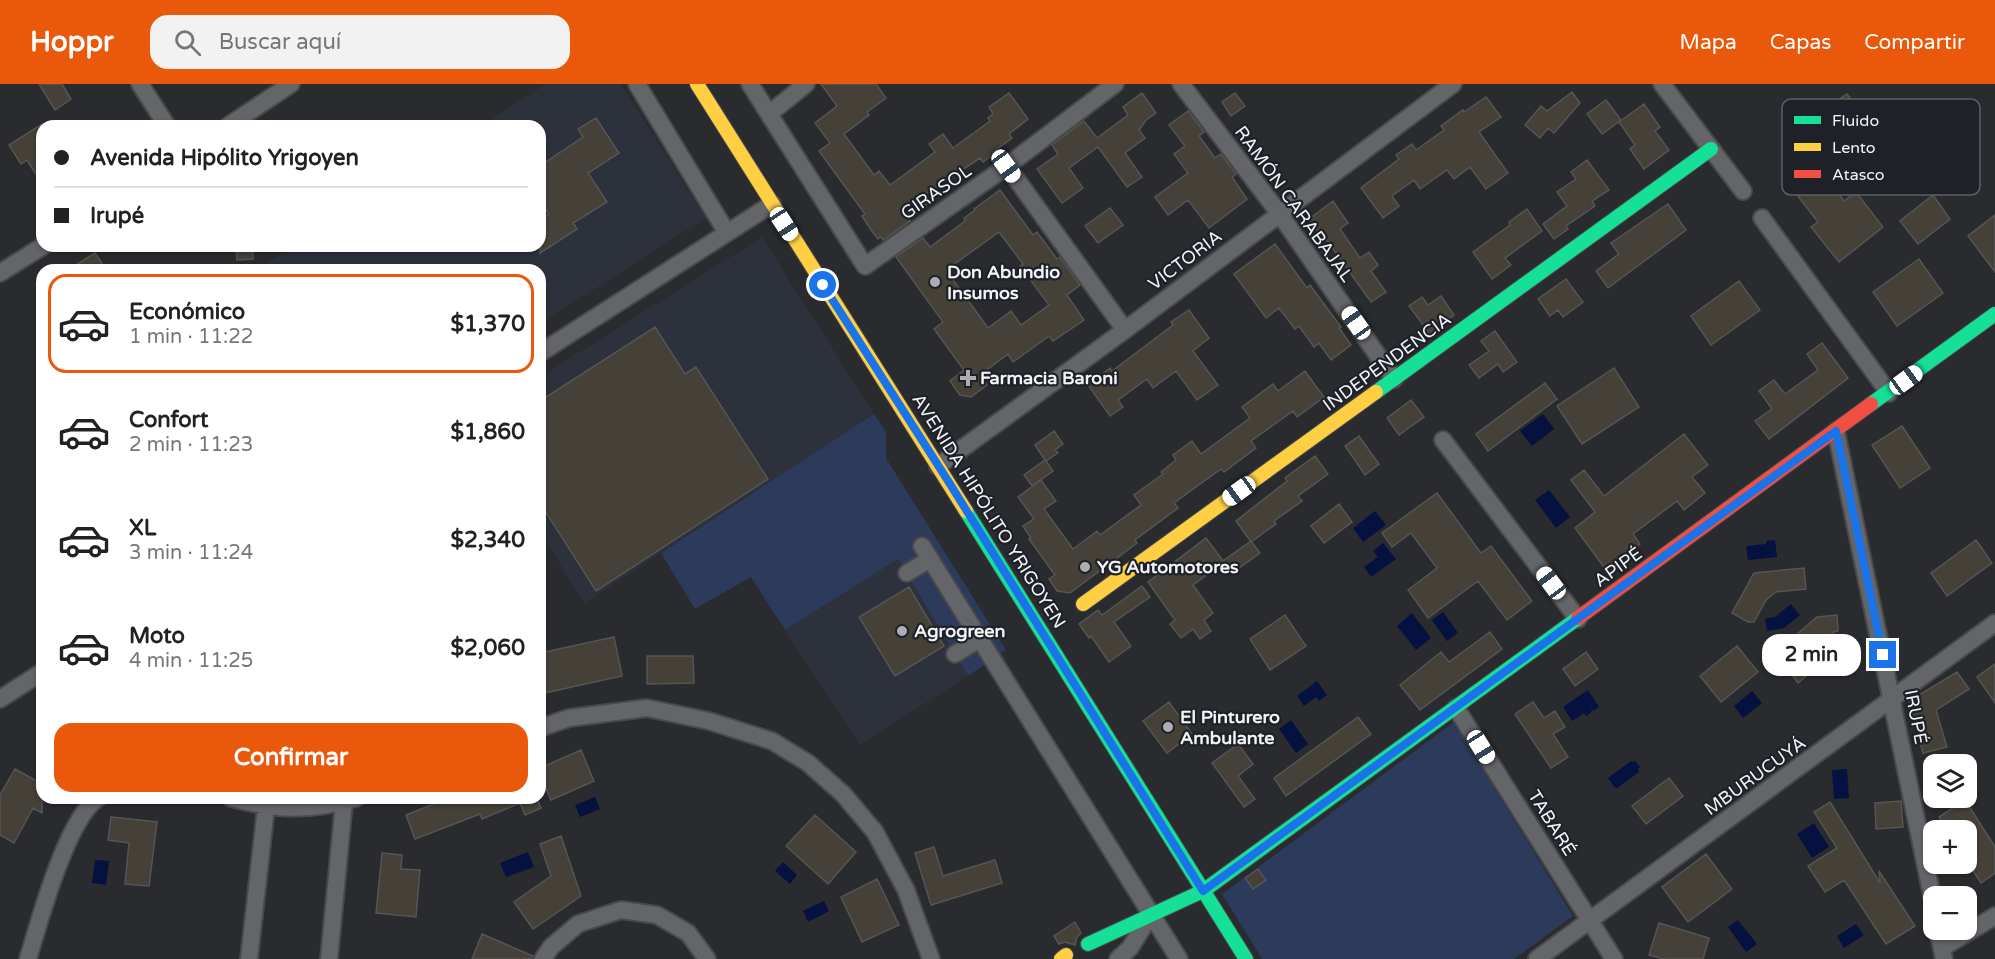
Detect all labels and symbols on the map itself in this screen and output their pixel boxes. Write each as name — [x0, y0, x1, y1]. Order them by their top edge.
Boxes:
legend — [1782, 99, 1980, 195]
text: Fluido — [1832, 111, 1879, 131]
street label: RAMÓN CARABAJAL — [1230, 122, 1358, 287]
text: Lento — [1832, 138, 1876, 158]
car — [988, 146, 1024, 186]
street label: GIRASOL — [896, 159, 976, 224]
text: Atasco — [1832, 165, 1885, 185]
car — [767, 204, 801, 244]
street label: VICTORIA — [1144, 225, 1226, 295]
place label: Don Abundio Insumos — [947, 261, 1060, 304]
route start — [809, 271, 836, 298]
marker: Don Abundio Insumos — [928, 275, 942, 289]
car — [1338, 303, 1374, 343]
street label: INDEPENDENCIA — [1319, 308, 1455, 416]
car — [1886, 362, 1926, 398]
place label: Farmacia Baroni — [980, 367, 1118, 389]
marker: Farmacia Baroni — [961, 371, 975, 385]
street label: AVENIDA HIPÓLITO YRIGOYEN — [907, 389, 1071, 633]
car — [1219, 473, 1259, 509]
street label: APIPÉ — [1590, 542, 1646, 592]
place label: YG Automotores — [1097, 556, 1239, 578]
marker: YG Automotores — [1078, 560, 1092, 574]
car — [1533, 563, 1569, 603]
place label: Agrogreen — [914, 620, 1005, 642]
marker: Agrogreen — [895, 624, 909, 638]
callout: 2 min — [1763, 634, 1862, 676]
route end — [1869, 641, 1896, 668]
street label: IRUPÉ — [1900, 688, 1932, 746]
place label: El Pinturero Ambulante — [1180, 706, 1280, 749]
marker: El Pinturero Ambulante — [1161, 720, 1175, 734]
car — [1464, 727, 1498, 767]
street label: MBURUCUYÁ — [1700, 732, 1810, 820]
street label: TABARÉ — [1523, 786, 1581, 860]

